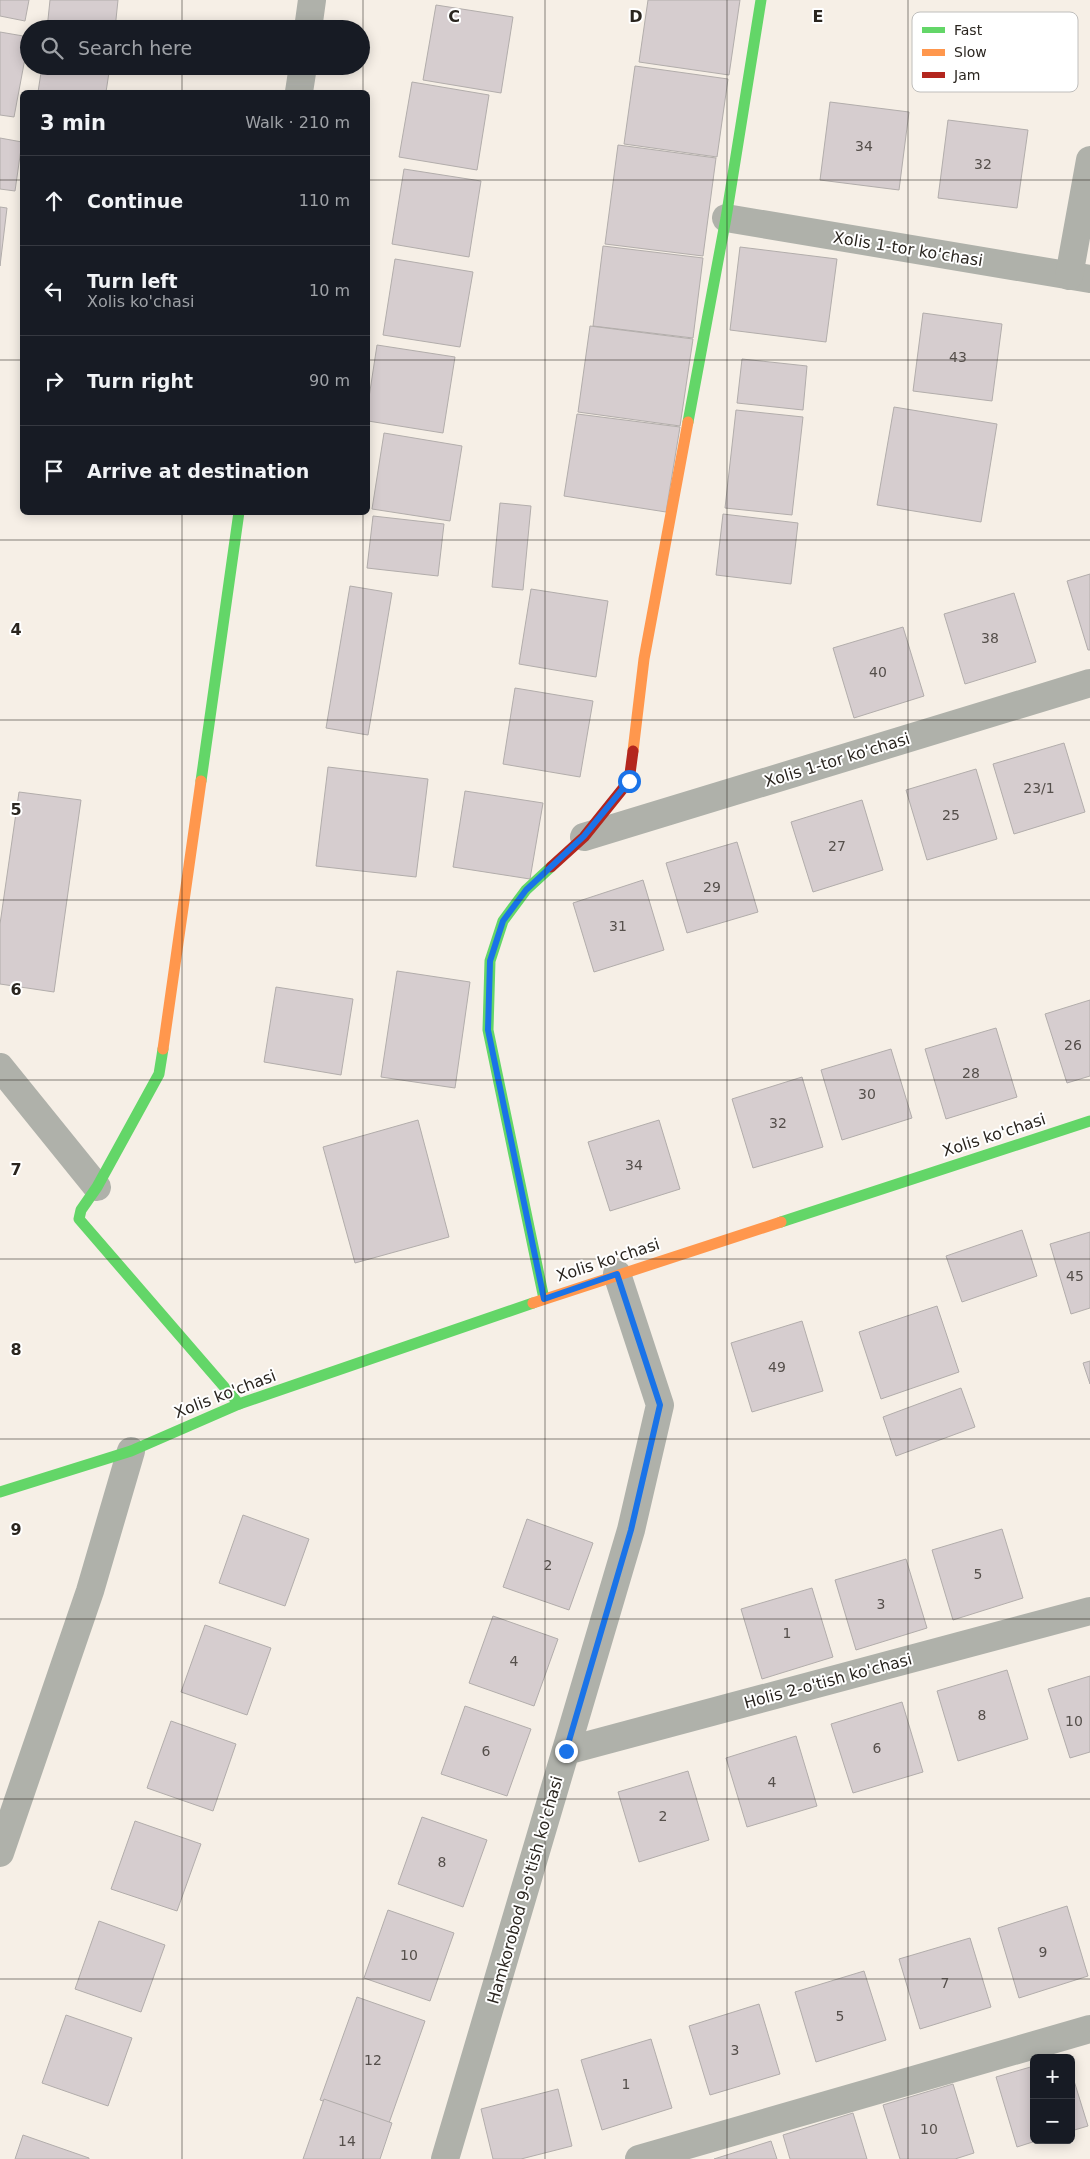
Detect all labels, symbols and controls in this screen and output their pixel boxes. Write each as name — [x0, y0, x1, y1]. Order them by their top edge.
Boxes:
text: C — [448, 7, 460, 26]
text: D — [629, 7, 643, 26]
text: E — [813, 7, 823, 26]
legend — [912, 12, 1078, 92]
search box — [20, 20, 370, 75]
text: Fast — [954, 22, 983, 38]
icon: search — [38, 34, 66, 62]
text: Search here — [78, 37, 192, 59]
text: Slow — [954, 44, 987, 60]
text: Jam — [953, 67, 980, 83]
text: 3 min — [40, 111, 106, 135]
text: Walk · 210 m — [245, 113, 350, 132]
house number: 34 — [855, 138, 873, 154]
house number: 32 — [974, 156, 992, 172]
icon: ahead — [40, 187, 68, 215]
text: Continue — [87, 190, 183, 212]
text: 110 m — [299, 191, 350, 210]
street label: Xolis 1-tor ko'chasi — [832, 228, 984, 270]
text: Turn left — [87, 270, 178, 292]
icon: left — [40, 277, 68, 305]
text: 10 m — [309, 281, 350, 300]
text: Xolis ko'chasi — [87, 292, 194, 311]
house number: 43 — [949, 349, 967, 365]
icon: right — [40, 367, 68, 395]
text: Turn right — [87, 370, 193, 392]
text: 90 m — [309, 371, 350, 390]
icon: arrive — [40, 457, 68, 485]
text: Arrive at destination — [87, 460, 309, 482]
text: 4 — [10, 620, 22, 639]
house number: 38 — [981, 630, 999, 646]
house number: 40 — [869, 664, 887, 680]
street label: Xolis 1-tor ko'chasi — [762, 729, 912, 791]
route start — [618, 770, 641, 793]
house number: 23/1 — [1023, 780, 1055, 796]
text: 5 — [10, 800, 22, 819]
house number: 25 — [942, 807, 960, 823]
house number: 27 — [828, 838, 846, 854]
house number: 29 — [703, 879, 721, 895]
house number: 31 — [609, 918, 627, 934]
text: 6 — [10, 980, 22, 999]
house number: 26 — [1064, 1037, 1082, 1053]
house number: 28 — [962, 1065, 980, 1081]
house number: 30 — [858, 1086, 876, 1102]
street label: Xolis ko'chasi — [940, 1109, 1048, 1161]
house number: 32 — [769, 1115, 787, 1131]
house number: 34 — [625, 1157, 643, 1173]
text: 7 — [10, 1160, 22, 1179]
street label: Xolis ko'chasi — [554, 1234, 662, 1286]
house number: 45 — [1066, 1268, 1084, 1284]
text: 8 — [10, 1340, 22, 1359]
house number: 49 — [768, 1359, 786, 1375]
street label: Xolis ko'chasi — [171, 1366, 279, 1422]
text: 9 — [10, 1520, 22, 1539]
house number: 2 — [544, 1557, 552, 1573]
house number: 5 — [974, 1566, 982, 1582]
house number: 3 — [877, 1596, 885, 1612]
house number: 1 — [783, 1625, 791, 1641]
street label: Holis 2-o'tish ko'chasi — [742, 1649, 914, 1713]
house number: 4 — [510, 1653, 519, 1669]
house number: 8 — [978, 1707, 986, 1723]
house number: 10 — [1065, 1713, 1083, 1729]
route end — [555, 1740, 578, 1763]
house number: 6 — [873, 1740, 882, 1756]
house number: 6 — [482, 1743, 491, 1759]
street label: Hamkorobod 9-o'tish ko'chasi — [483, 1774, 567, 2006]
house number: 4 — [768, 1774, 777, 1790]
house number: 2 — [659, 1808, 667, 1824]
house number: 8 — [438, 1854, 446, 1870]
house number: 9 — [1039, 1944, 1047, 1960]
house number: 10 — [400, 1947, 418, 1963]
house number: 7 — [941, 1975, 949, 1991]
house number: 5 — [836, 2008, 844, 2024]
house number: 3 — [731, 2042, 739, 2058]
house number: 12 — [364, 2052, 382, 2068]
map controls — [1030, 2054, 1075, 2144]
button: + — [1030, 2054, 1075, 2099]
house number: 1 — [622, 2076, 630, 2092]
button: − — [1030, 2099, 1075, 2144]
house number: 10 — [920, 2121, 938, 2137]
house number: 14 — [338, 2133, 356, 2149]

